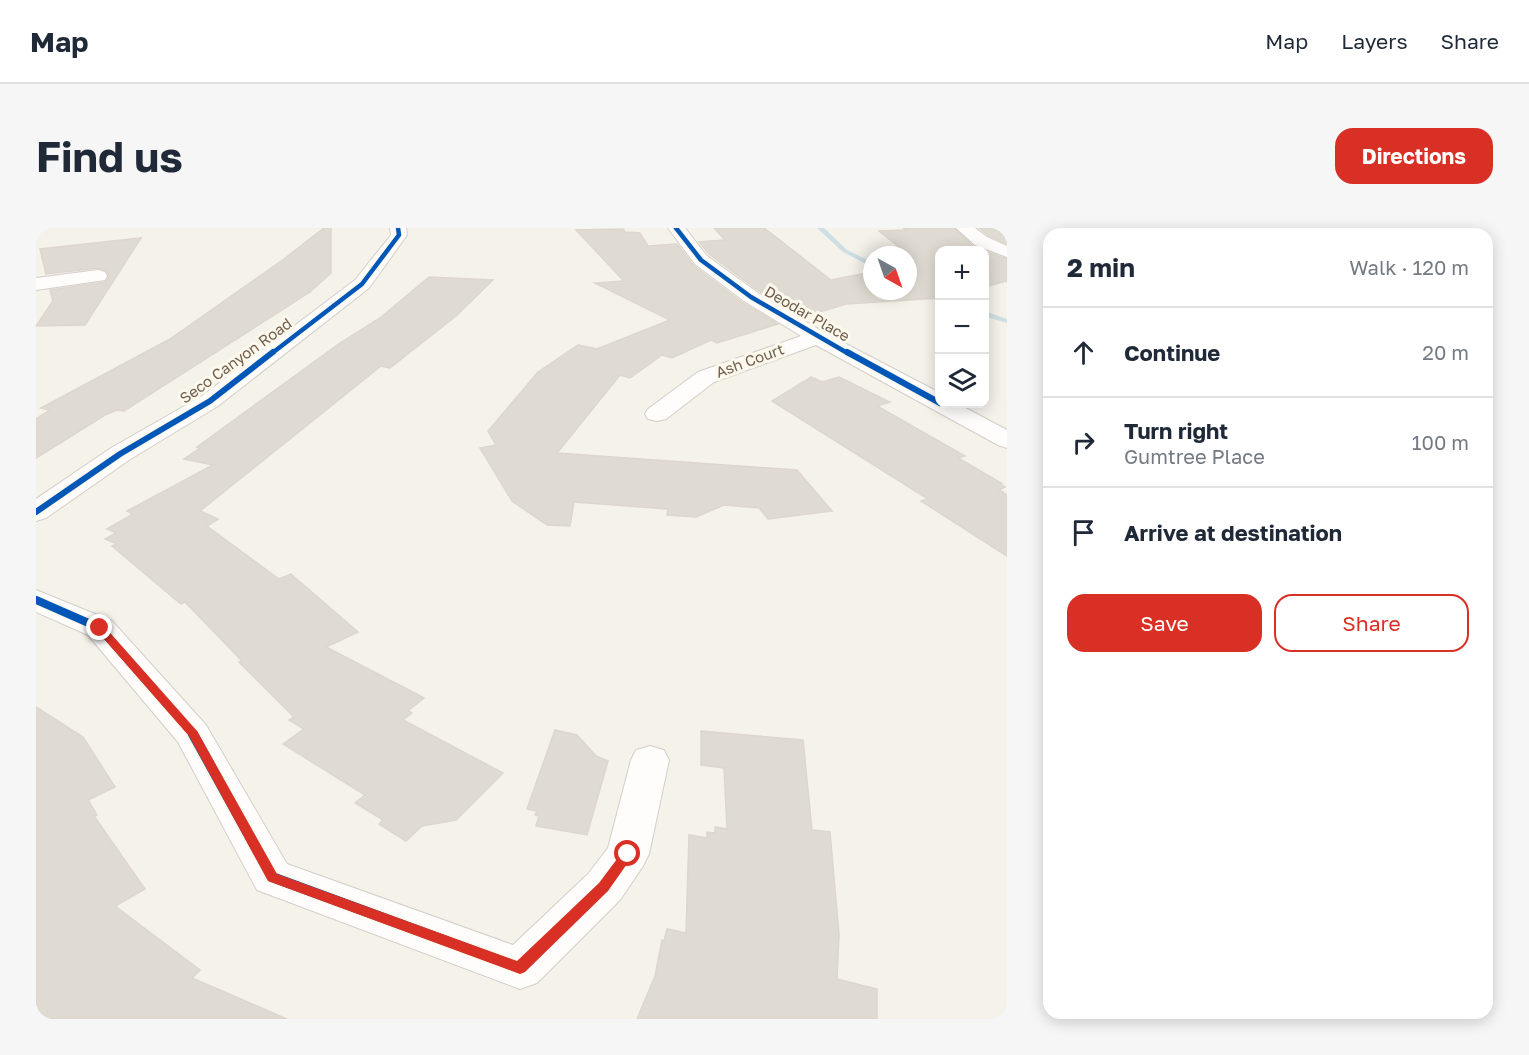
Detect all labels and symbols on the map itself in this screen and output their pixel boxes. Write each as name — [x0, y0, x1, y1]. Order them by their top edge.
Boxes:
north arrow — [863, 246, 917, 300]
street label: Deodar Place — [762, 281, 854, 345]
street label: Seco Canyon Road — [176, 314, 295, 407]
street label: Ash Court — [713, 339, 786, 381]
route end — [86, 614, 112, 640]
route start — [614, 840, 640, 866]

